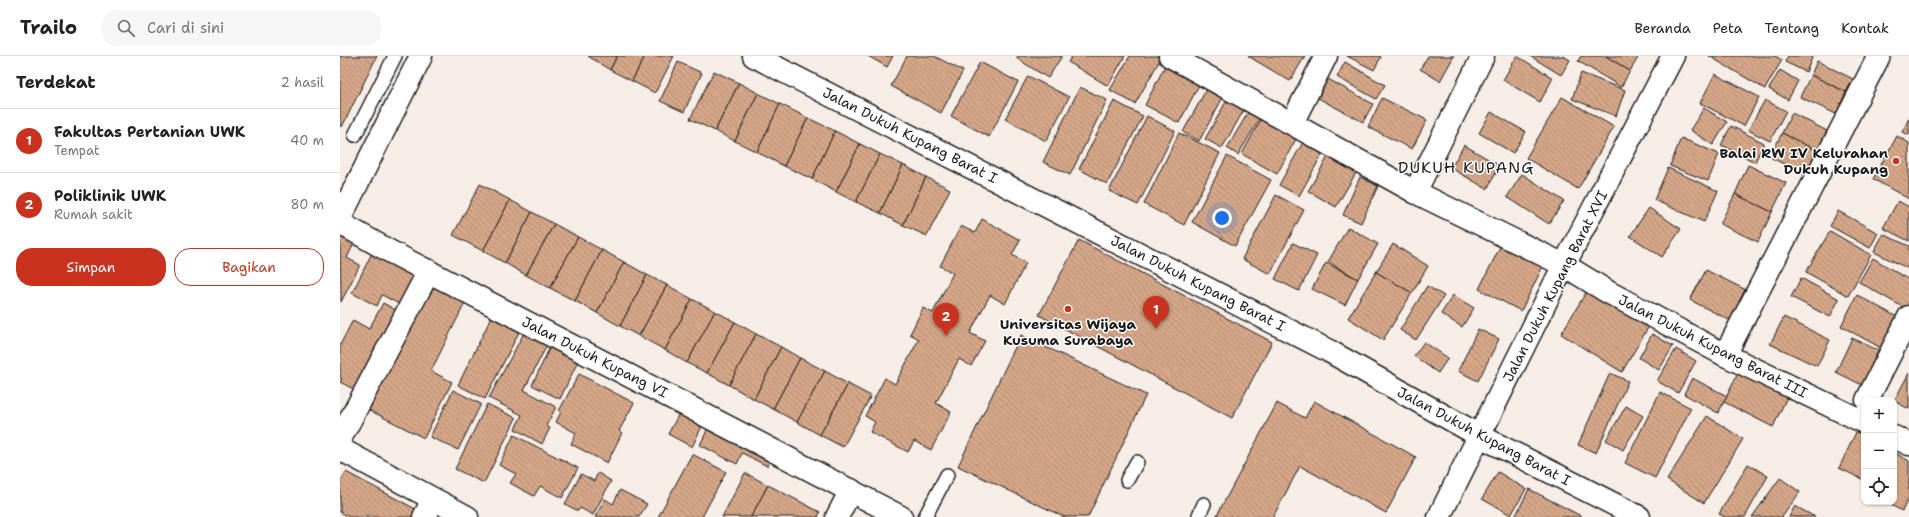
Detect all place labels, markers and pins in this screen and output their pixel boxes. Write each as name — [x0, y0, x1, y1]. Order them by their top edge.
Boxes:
place label: Balai RW IV Kelurahan Dukuh Kupang — [1720, 144, 1888, 178]
marker: Balai RW IV Kelurahan Dukuh Kupang — [1891, 156, 1901, 166]
pin: 1 — [1143, 296, 1169, 329]
pin: 2 — [933, 303, 959, 336]
marker: Universitas Wijaya Kusuma Surabaya — [1063, 304, 1073, 314]
place label: Universitas Wijaya Kusuma Surabaya — [1000, 315, 1137, 349]

